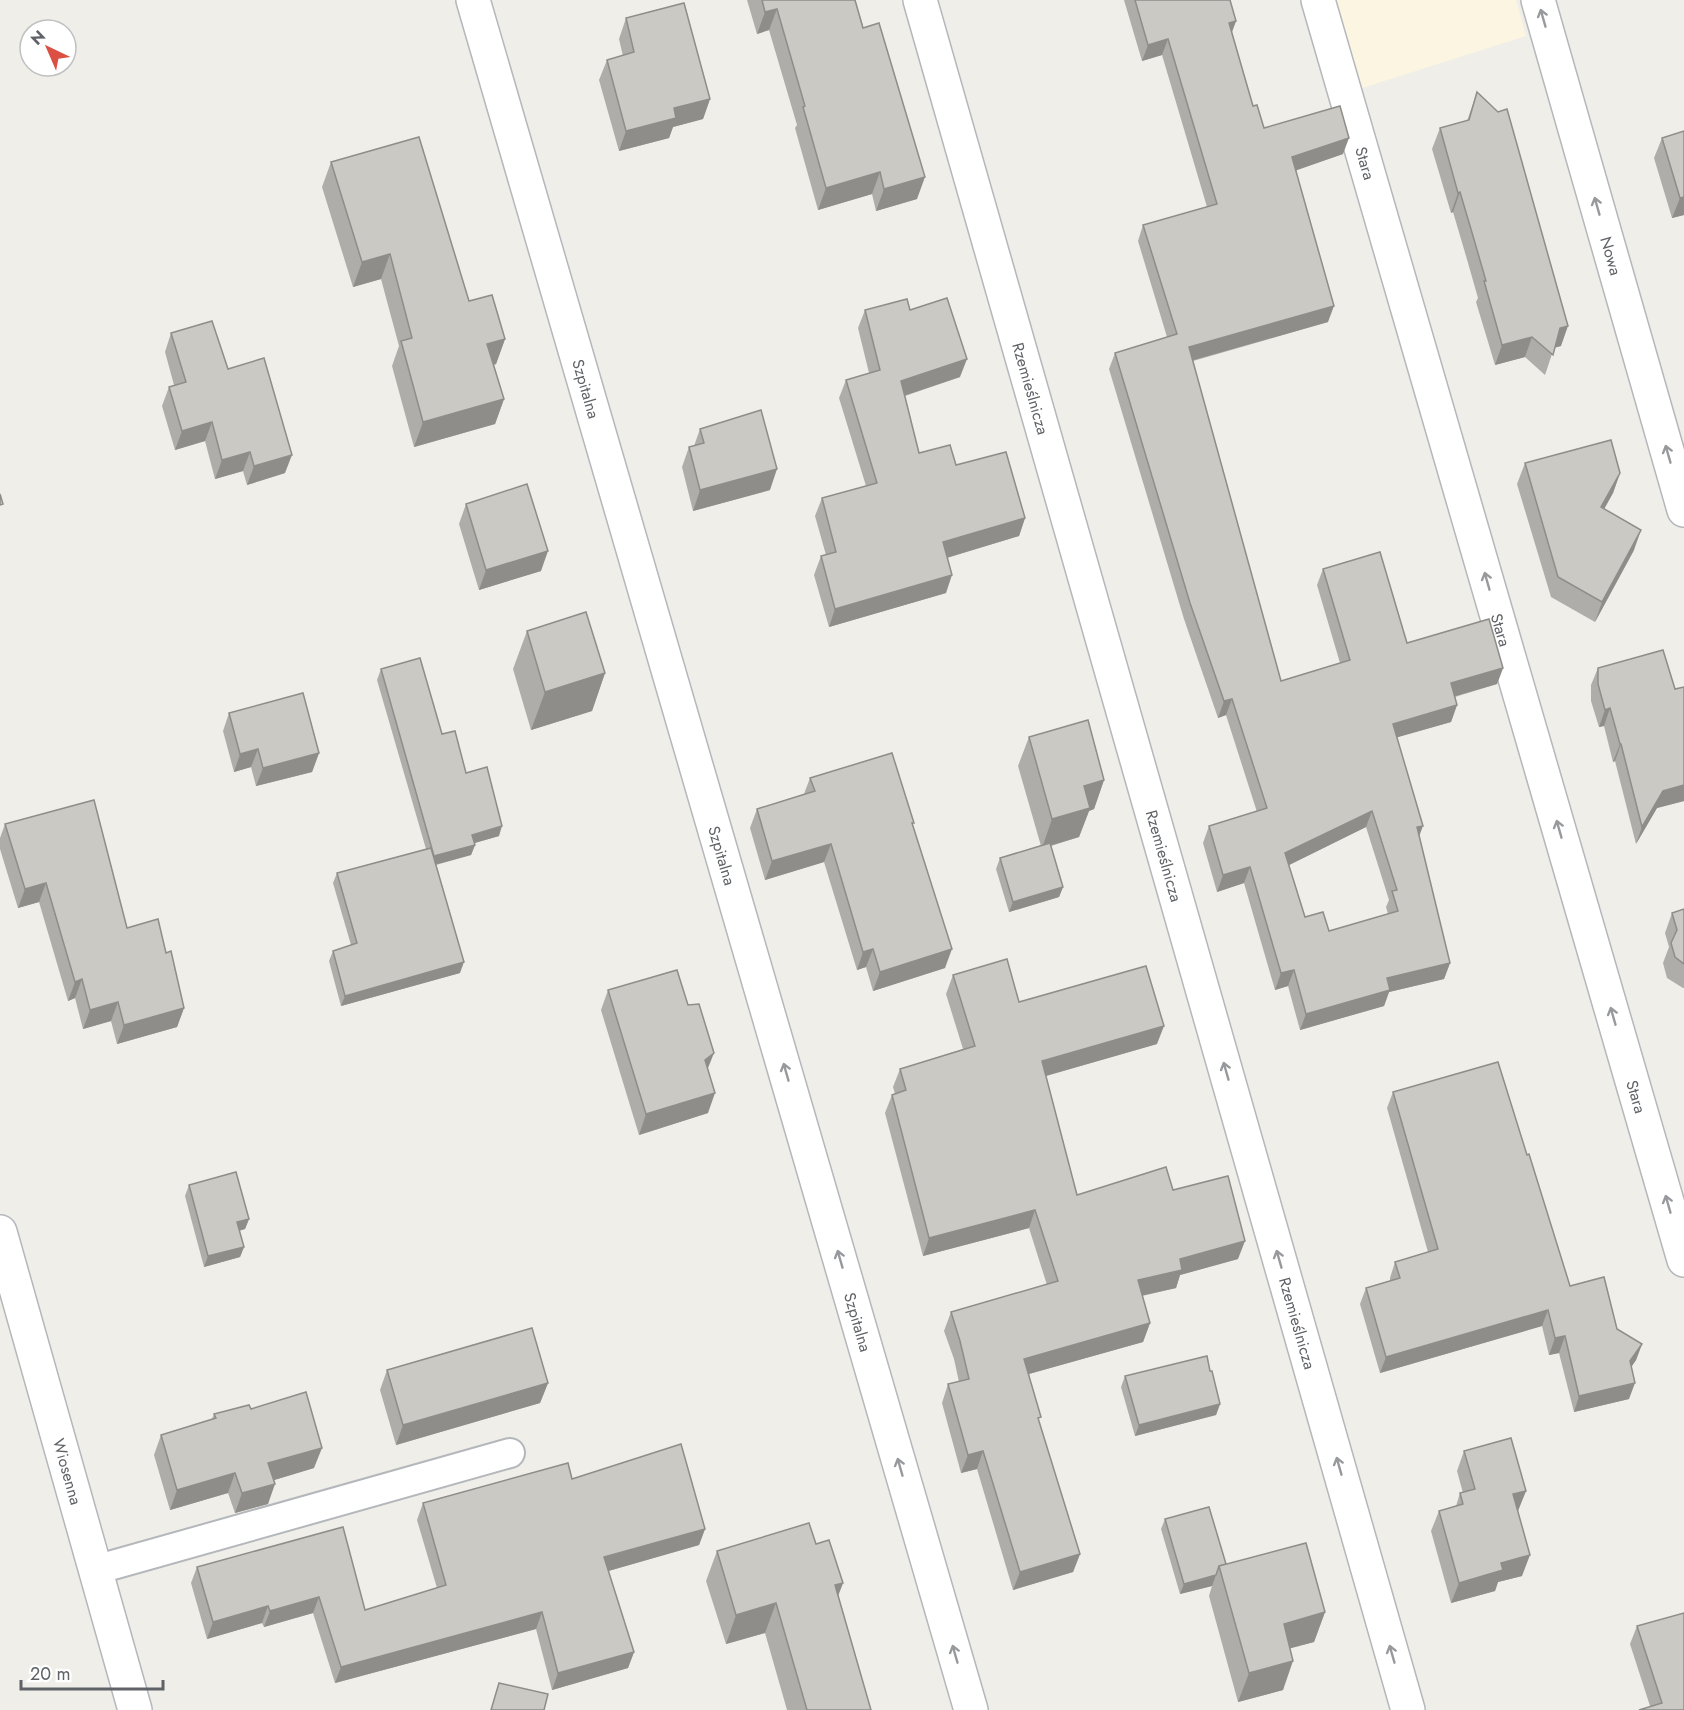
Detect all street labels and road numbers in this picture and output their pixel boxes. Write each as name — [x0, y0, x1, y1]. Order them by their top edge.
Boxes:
street label: Stara — [1349, 144, 1381, 183]
street label: Nowa — [1594, 234, 1627, 278]
street label: Rzemieślnicza — [1006, 340, 1054, 437]
street label: Szpitalna — [566, 357, 605, 421]
street label: Stara — [1485, 611, 1516, 649]
street label: Rzemieślnicza — [1140, 807, 1188, 905]
street label: Szpitalna — [702, 823, 741, 888]
street label: Stara — [1620, 1078, 1652, 1116]
street label: Rzemieślnicza — [1273, 1275, 1321, 1372]
street label: Szpitalna — [838, 1290, 877, 1355]
street label: Wiosenna — [47, 1436, 88, 1508]

